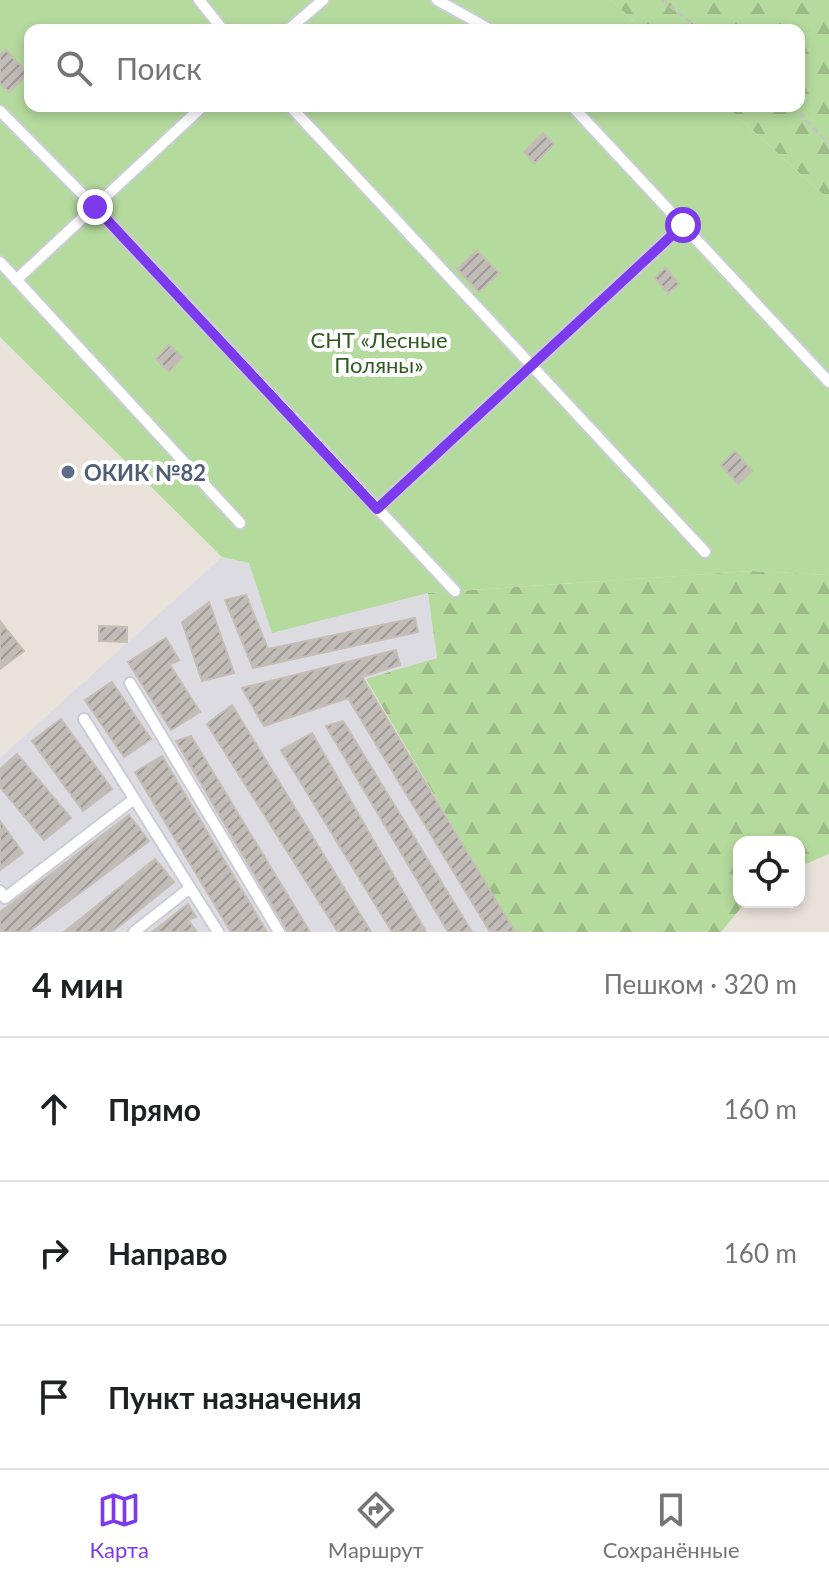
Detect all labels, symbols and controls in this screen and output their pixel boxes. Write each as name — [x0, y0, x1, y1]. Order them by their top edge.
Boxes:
search box — [24, 24, 805, 112]
icon: search — [52, 46, 96, 90]
text: Поиск — [116, 50, 202, 86]
route end — [77, 189, 113, 225]
route start — [665, 207, 701, 243]
park label: СНТ «Лесные Поляны» — [311, 326, 448, 378]
place label: ОКИК №82 — [84, 459, 206, 486]
marker: ОКИК №82 — [59, 463, 77, 481]
map controls — [733, 836, 805, 908]
button: locate — [733, 836, 805, 908]
text: 4 мин — [32, 964, 124, 1005]
text: Пешком · 320 m — [604, 968, 797, 1000]
icon: ahead — [32, 1087, 76, 1131]
text: Прямо — [108, 1091, 201, 1127]
text: 160 m — [724, 1093, 797, 1125]
icon: right — [32, 1231, 76, 1275]
text: Направо — [108, 1235, 228, 1271]
text: 160 m — [724, 1237, 797, 1269]
icon: arrive — [32, 1375, 76, 1419]
text: Пункт назначения — [108, 1379, 362, 1415]
tab: Карта — [89, 1488, 149, 1563]
tab: Маршрут — [328, 1488, 424, 1563]
tab: Сохранённые — [603, 1488, 740, 1563]

